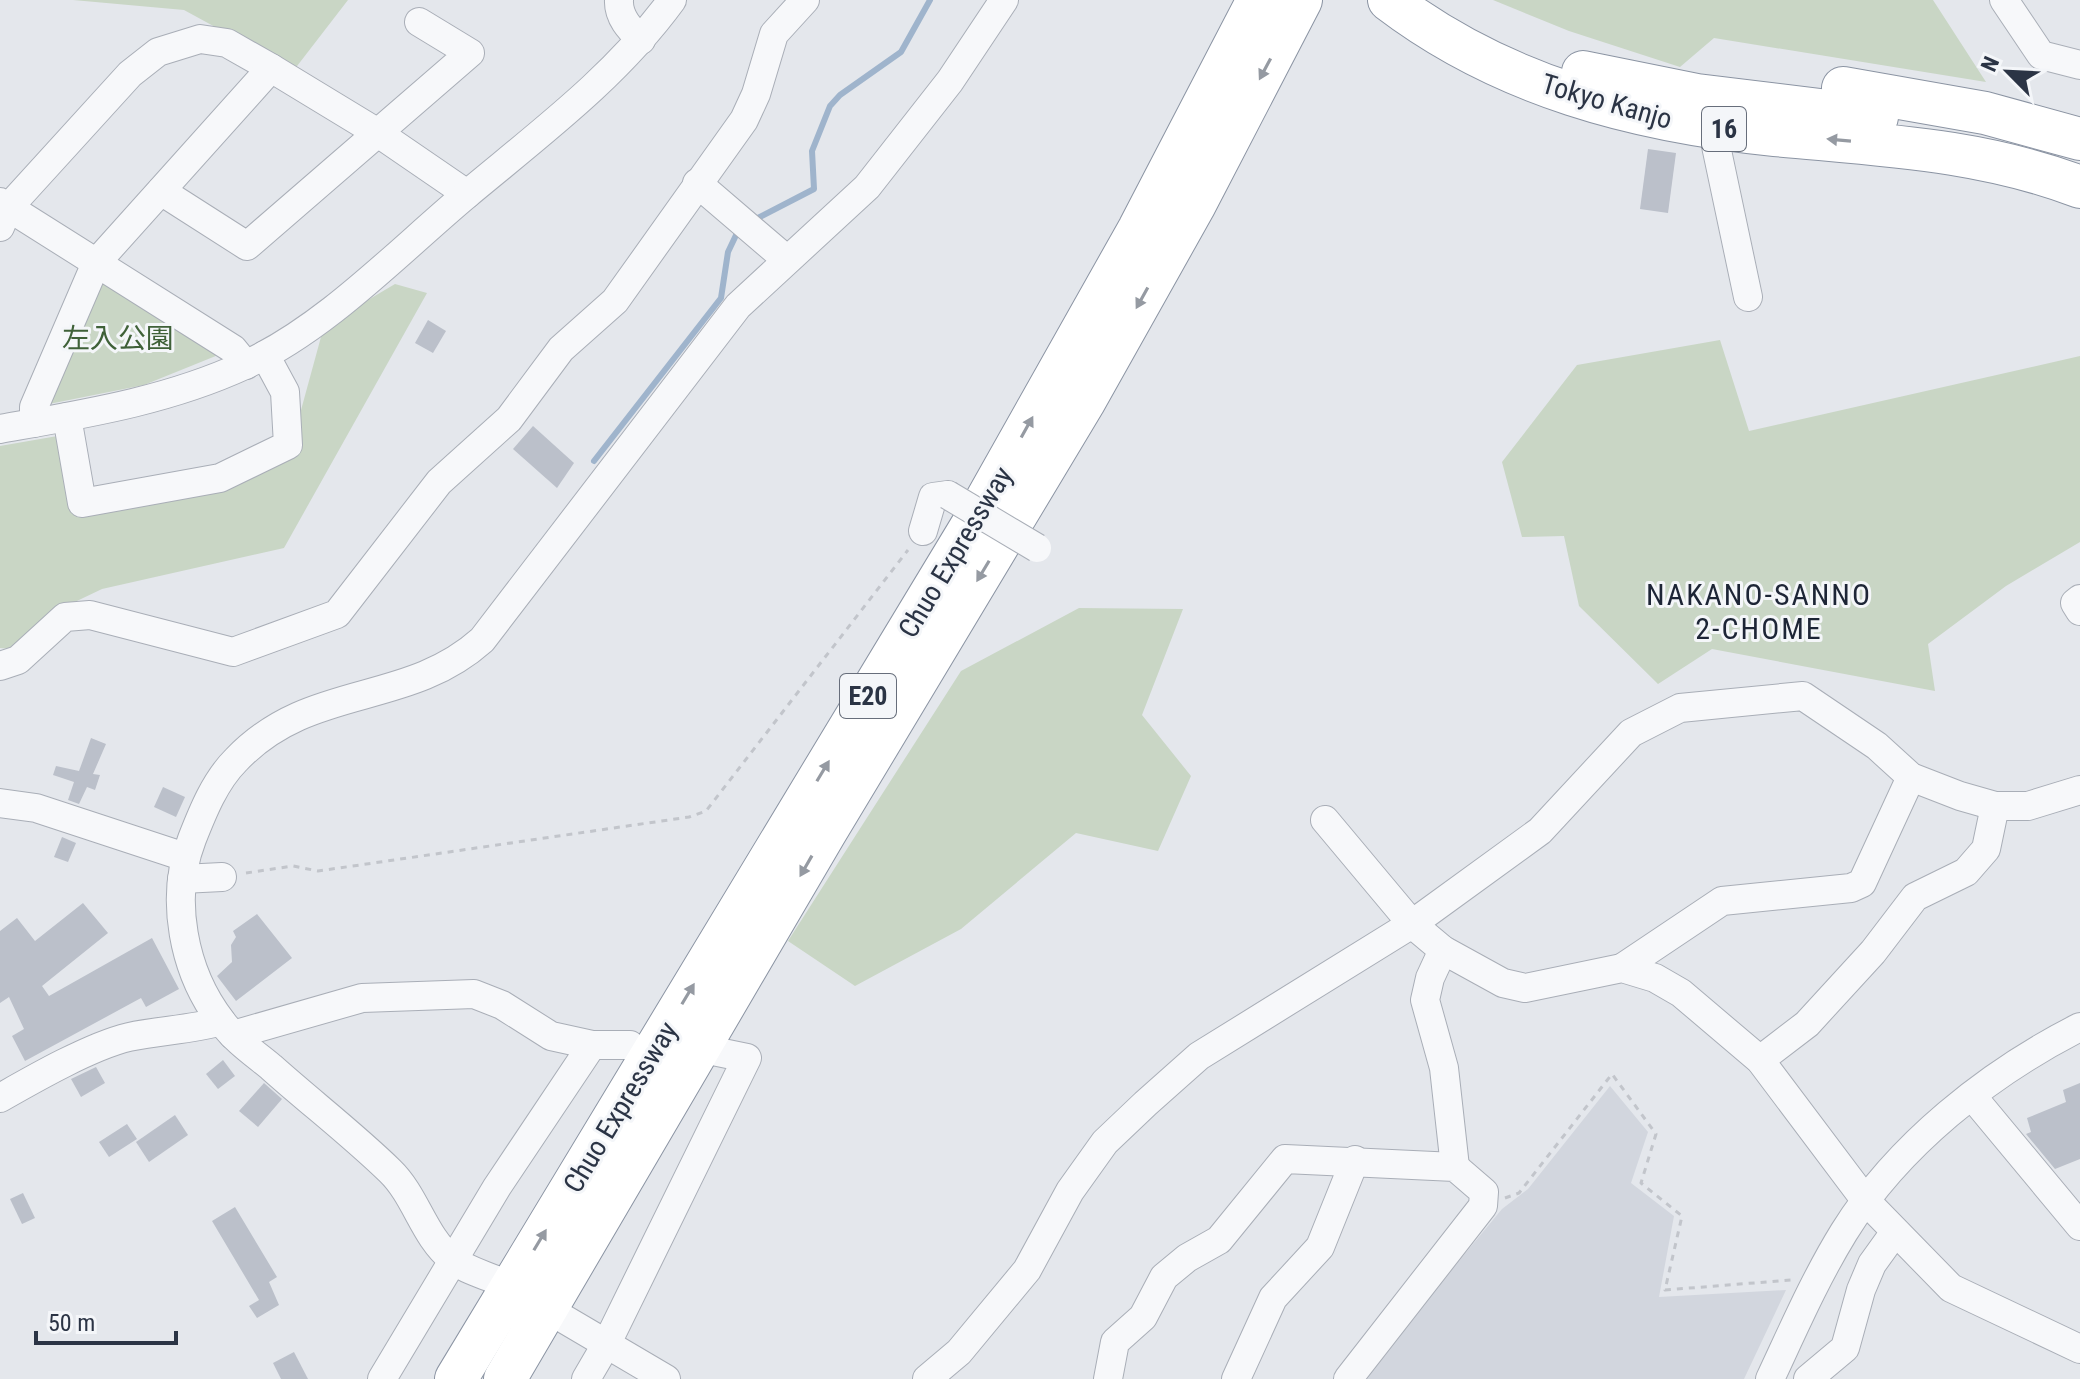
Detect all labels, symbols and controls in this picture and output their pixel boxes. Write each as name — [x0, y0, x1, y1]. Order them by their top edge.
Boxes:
north arrow — [1968, 32, 2048, 112]
text: N — [1976, 53, 2004, 75]
one-way arrow — [1258, 58, 1272, 81]
street label: Tokyo Kanjo — [1538, 67, 1676, 136]
road number: 16 — [1702, 107, 1746, 151]
one-way arrow — [1826, 134, 1851, 147]
one-way arrow — [1135, 287, 1149, 309]
park label: 左入公園 — [62, 322, 174, 355]
one-way arrow — [1020, 416, 1034, 438]
street label: Chuo Expressway — [891, 461, 1020, 644]
one-way arrow — [976, 560, 990, 582]
district label: NAKANO-SANNO 2-CHOME — [1646, 577, 1872, 646]
road number: E20 — [840, 674, 896, 718]
one-way arrow — [816, 760, 830, 782]
one-way arrow — [799, 855, 813, 877]
one-way arrow — [681, 983, 696, 1004]
street label: Chuo Expressway — [556, 1016, 685, 1199]
one-way arrow — [533, 1229, 547, 1251]
scale bar — [36, 1295, 176, 1345]
text: 50 m — [48, 1309, 95, 1337]

